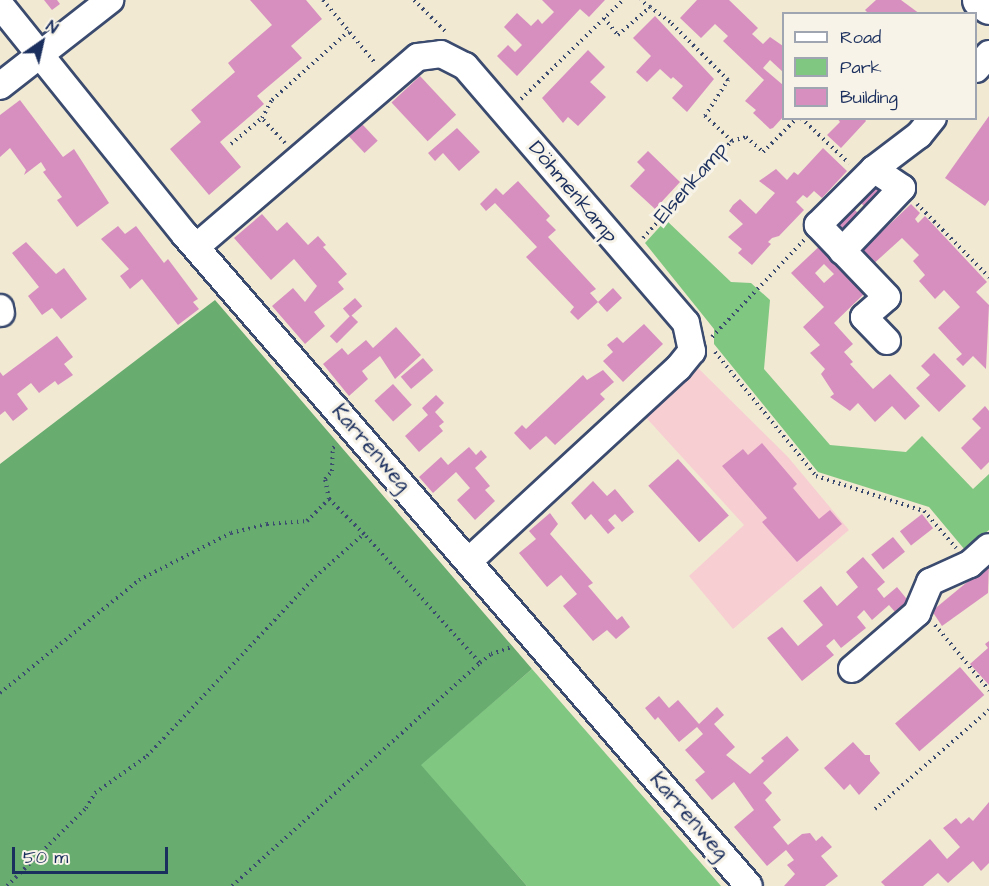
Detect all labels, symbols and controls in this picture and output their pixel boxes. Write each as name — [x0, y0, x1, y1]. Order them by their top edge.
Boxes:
north arrow — [12, 12, 72, 72]
legend — [782, 12, 977, 120]
text: N — [42, 15, 62, 39]
text: Road — [840, 25, 881, 50]
text: Park — [840, 55, 882, 80]
text: Building — [840, 85, 898, 110]
street label: Döhmenkamp — [523, 136, 623, 248]
street label: Elsenkamp — [649, 137, 733, 229]
street label: Karrenweg — [326, 399, 416, 497]
street label: Karrenweg — [644, 767, 734, 865]
scale bar — [15, 835, 171, 873]
text: 50 m — [23, 845, 68, 870]

